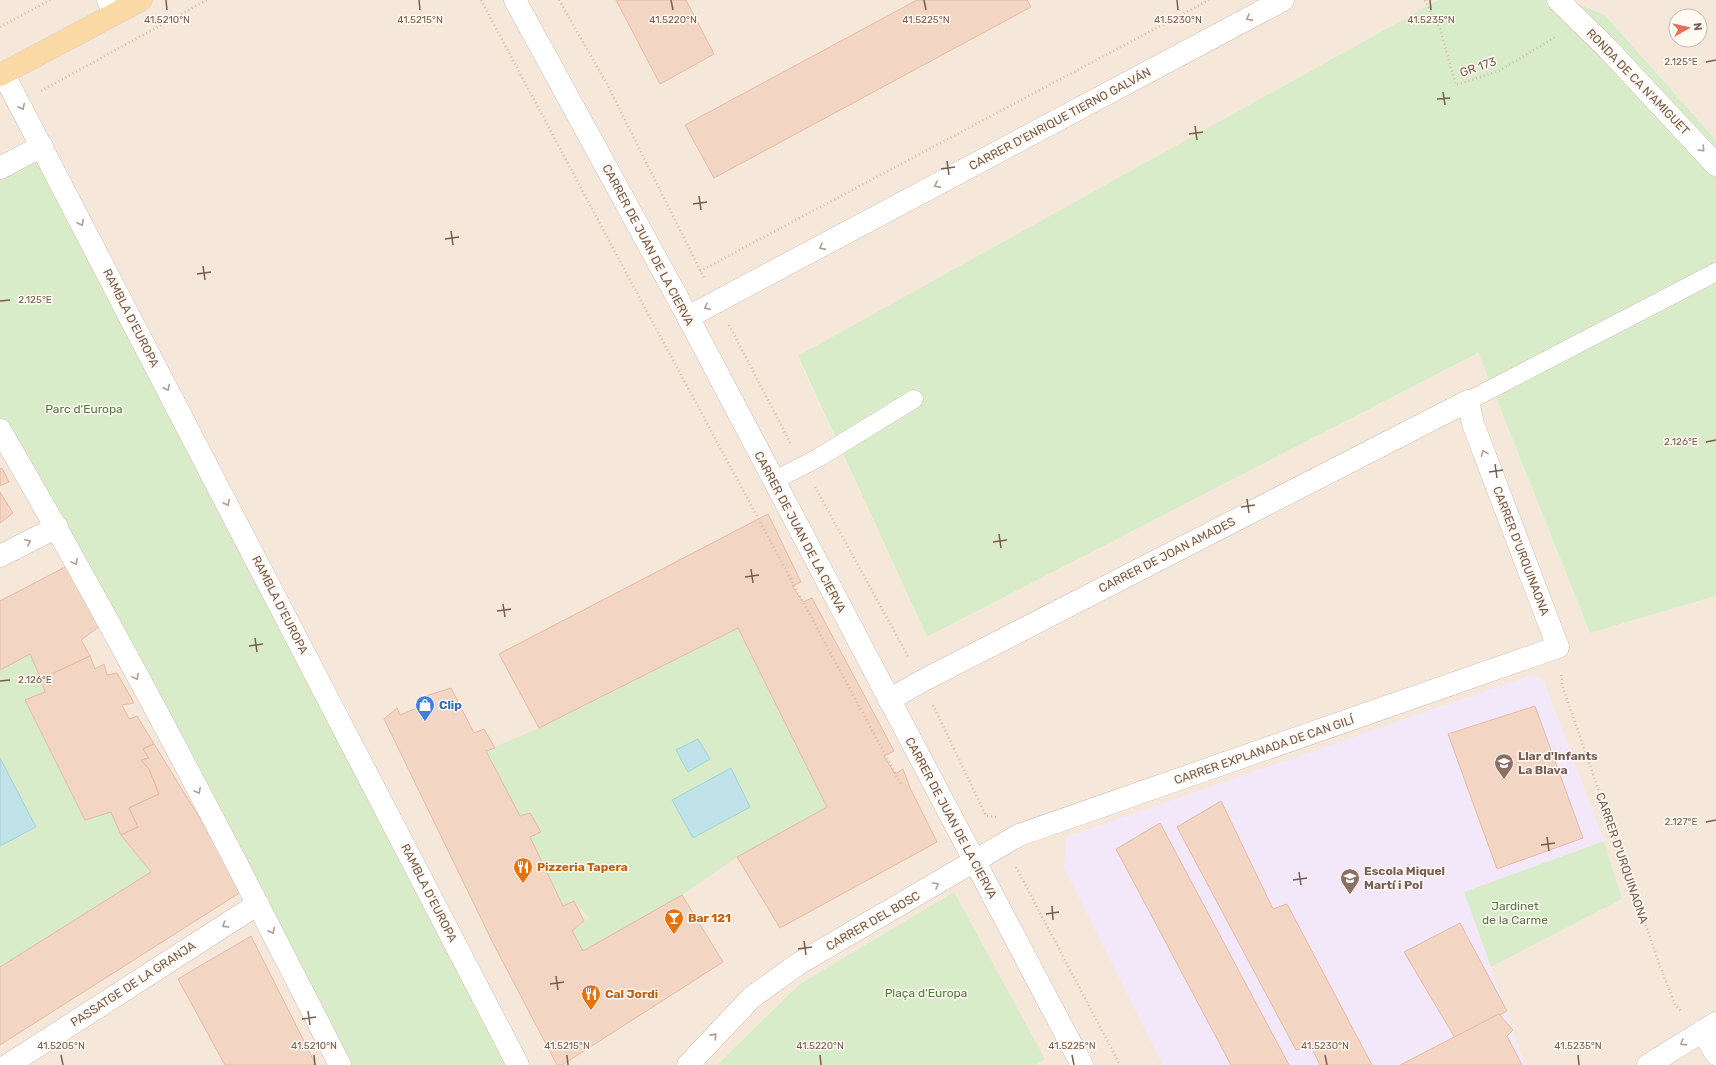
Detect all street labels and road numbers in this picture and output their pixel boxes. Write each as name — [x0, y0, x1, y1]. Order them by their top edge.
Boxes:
street label: RONDA DE CA N'AMIGUET — [1584, 26, 1692, 138]
street label: GR 173 — [1458, 54, 1498, 80]
street label: CARRER D'ENRIQUE TIERNO GALVÁN — [967, 65, 1153, 173]
street label: CARRER DE JUAN DE LA CIERVA — [599, 162, 697, 328]
street label: RAMBLA D'EUROPA — [100, 266, 162, 370]
street label: CARRER DE JUAN DE LA CIERVA — [751, 449, 849, 615]
street label: CARRER D'URQUINAONA — [1490, 484, 1552, 618]
street label: CARRER DE JOAN AMADES — [1096, 514, 1238, 596]
street label: RAMBLA D'EUROPA — [249, 553, 311, 657]
street label: CARRER EXPLANADA DE CAN GILÍ — [1172, 712, 1357, 787]
street label: CARRER DE JUAN DE LA CIERVA — [902, 735, 1000, 901]
street label: CARRER D'URQUINAONA — [1593, 791, 1651, 925]
street label: RAMBLA D'EUROPA — [398, 841, 460, 945]
street label: CARRER DEL BOSC — [823, 888, 923, 954]
street label: PASSATGE DE LA GRANJA — [68, 938, 198, 1030]

